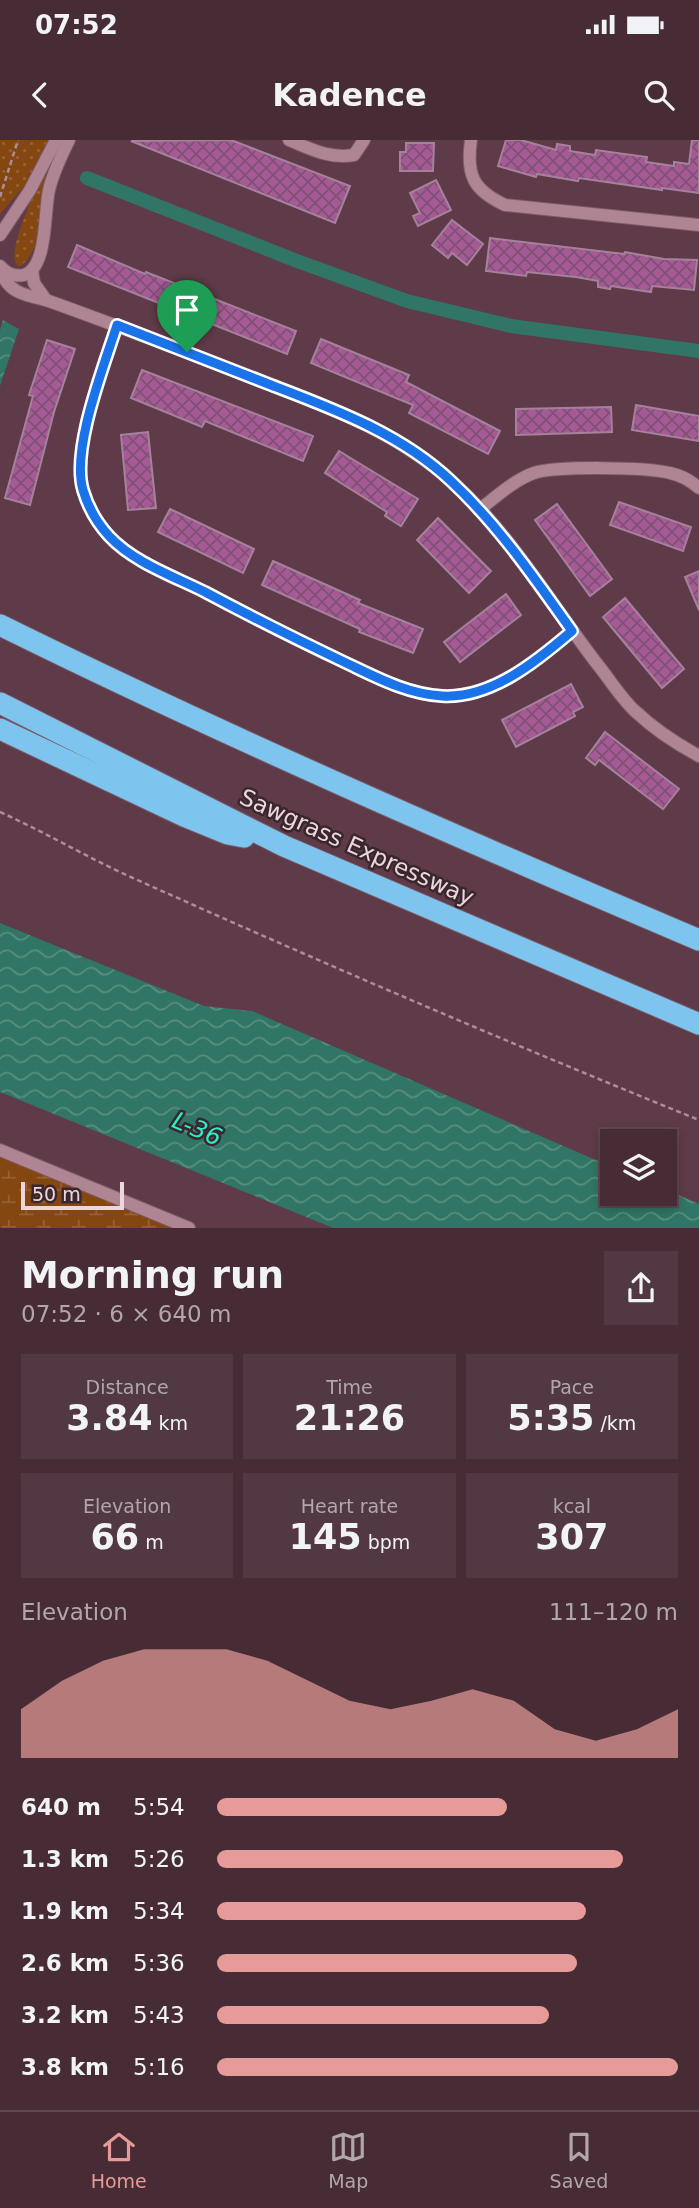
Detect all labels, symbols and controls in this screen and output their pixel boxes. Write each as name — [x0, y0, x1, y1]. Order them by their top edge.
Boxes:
text: 07:52 — [35, 10, 118, 40]
icon: back — [21, 76, 59, 114]
text: Kadence — [272, 76, 427, 114]
icon: search — [640, 76, 678, 114]
pin — [157, 280, 217, 352]
icon: arrive — [168, 291, 206, 329]
street label: Sawgrass Expressway — [236, 784, 478, 910]
water label: L-36 — [168, 1106, 226, 1152]
map controls — [600, 1129, 677, 1206]
button: layers — [600, 1129, 677, 1206]
scale bar — [21, 1179, 124, 1211]
text: 50 m — [32, 1183, 81, 1205]
button: share — [604, 1251, 678, 1325]
text: Morning run — [21, 1253, 284, 1297]
text: 07:52 · 6 × 640 m — [21, 1301, 231, 1327]
text: Distance — [86, 1376, 169, 1398]
text: Time — [326, 1376, 373, 1398]
text: Pace — [550, 1376, 594, 1398]
text: 3.84 — [66, 1398, 153, 1438]
text: 21:26 — [294, 1398, 405, 1438]
text: 5:35 — [507, 1398, 594, 1438]
text: km — [153, 1412, 188, 1434]
text: /km — [594, 1412, 636, 1434]
text: Elevation — [83, 1495, 171, 1517]
text: Heart rate — [301, 1495, 398, 1517]
text: kcal — [553, 1495, 591, 1517]
text: 66 — [91, 1517, 139, 1557]
text: 145 — [289, 1517, 362, 1557]
text: 307 — [535, 1517, 608, 1557]
text: m — [139, 1531, 164, 1553]
text: bpm — [362, 1531, 410, 1553]
text: Elevation — [21, 1599, 128, 1625]
text: 111–120 m — [549, 1599, 678, 1625]
text: 640 m — [21, 1794, 101, 1820]
text: 5:54 — [133, 1794, 185, 1820]
text: 1.3 km — [21, 1846, 109, 1872]
text: 5:26 — [133, 1846, 185, 1872]
text: 1.9 km — [21, 1898, 109, 1924]
text: 5:34 — [133, 1898, 185, 1924]
text: 2.6 km — [21, 1950, 109, 1976]
text: 5:36 — [133, 1950, 185, 1976]
text: 3.2 km — [21, 2002, 109, 2028]
text: 5:43 — [133, 2002, 185, 2028]
text: 3.8 km — [21, 2054, 109, 2080]
text: 5:16 — [133, 2054, 185, 2080]
tab: Home — [91, 2128, 147, 2192]
tab: Map — [328, 2128, 368, 2192]
tab: Saved — [550, 2128, 608, 2192]

